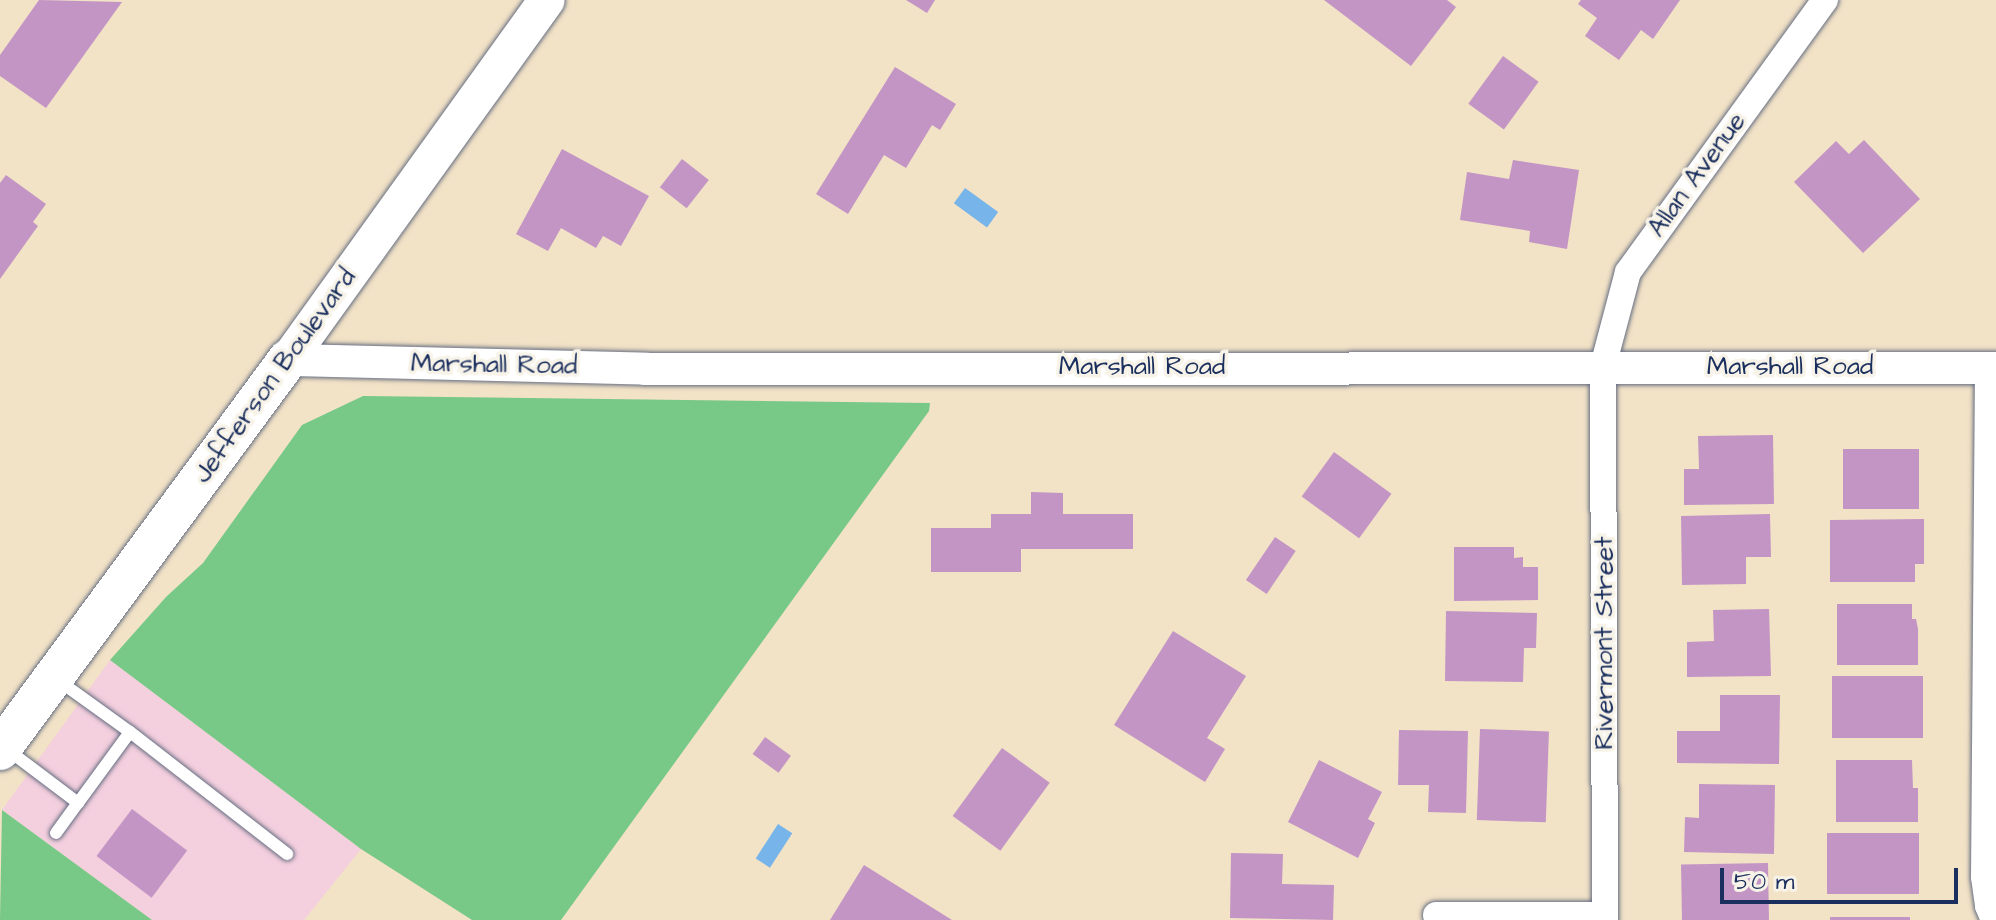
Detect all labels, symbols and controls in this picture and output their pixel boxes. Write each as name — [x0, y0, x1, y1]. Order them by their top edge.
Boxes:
street label: Allan Avenue — [1641, 107, 1753, 243]
street label: Jefferson Boulevard — [187, 263, 363, 489]
street label: Marshall Road — [410, 348, 578, 382]
street label: Marshall Road — [1059, 351, 1225, 383]
street label: Marshall Road — [1707, 351, 1873, 383]
street label: Rivermont Street — [1589, 536, 1621, 750]
scale bar — [1724, 852, 1962, 902]
text: 50 m — [1734, 865, 1794, 899]

